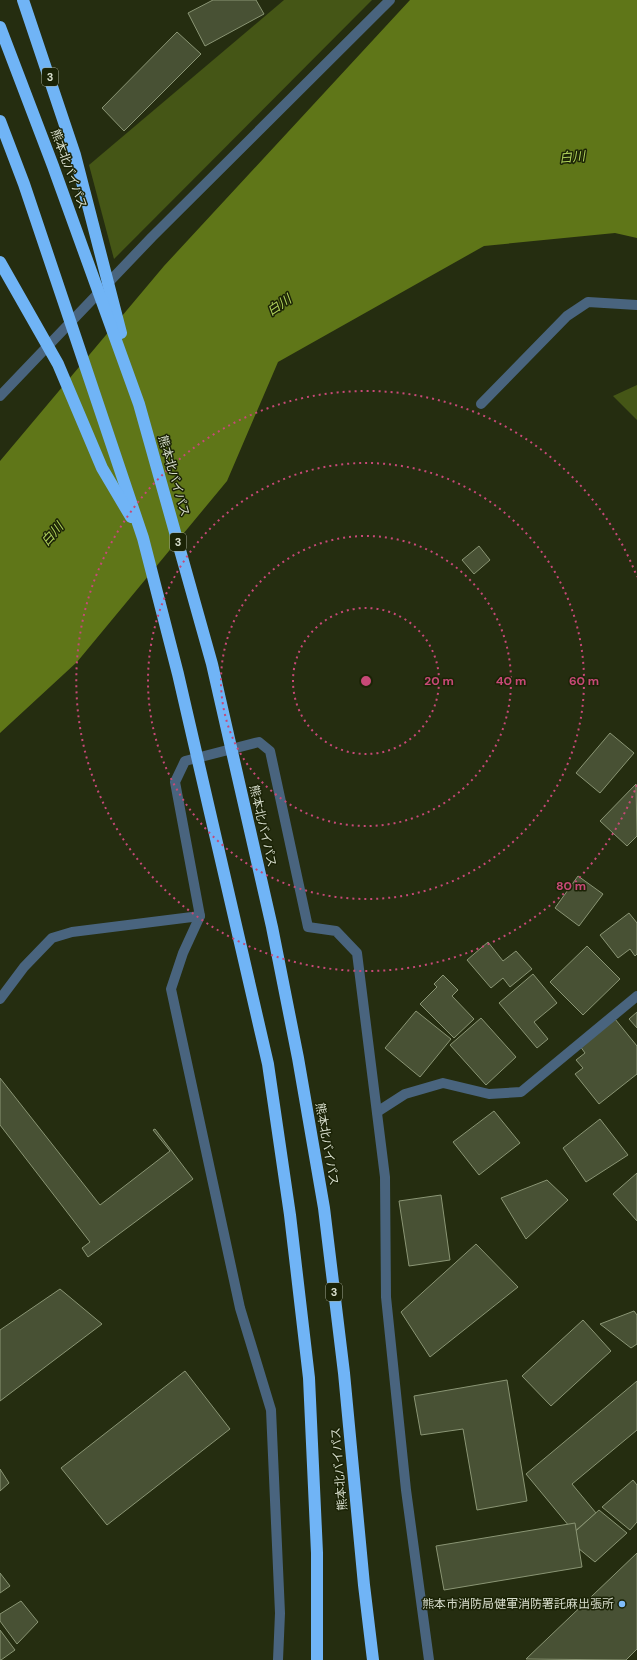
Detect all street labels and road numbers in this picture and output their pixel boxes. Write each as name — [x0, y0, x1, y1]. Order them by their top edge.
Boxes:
road number: 3 — [42, 68, 58, 86]
street label: 熊本北バイパス — [47, 127, 91, 211]
street label: 熊本北バイパス — [155, 434, 193, 518]
road number: 3 — [170, 533, 186, 551]
street label: 熊本北バイパス — [246, 783, 280, 869]
street label: 熊本北バイパス — [312, 1101, 342, 1187]
road number: 3 — [326, 1283, 342, 1301]
street label: 熊本北バイパス — [327, 1427, 351, 1511]

